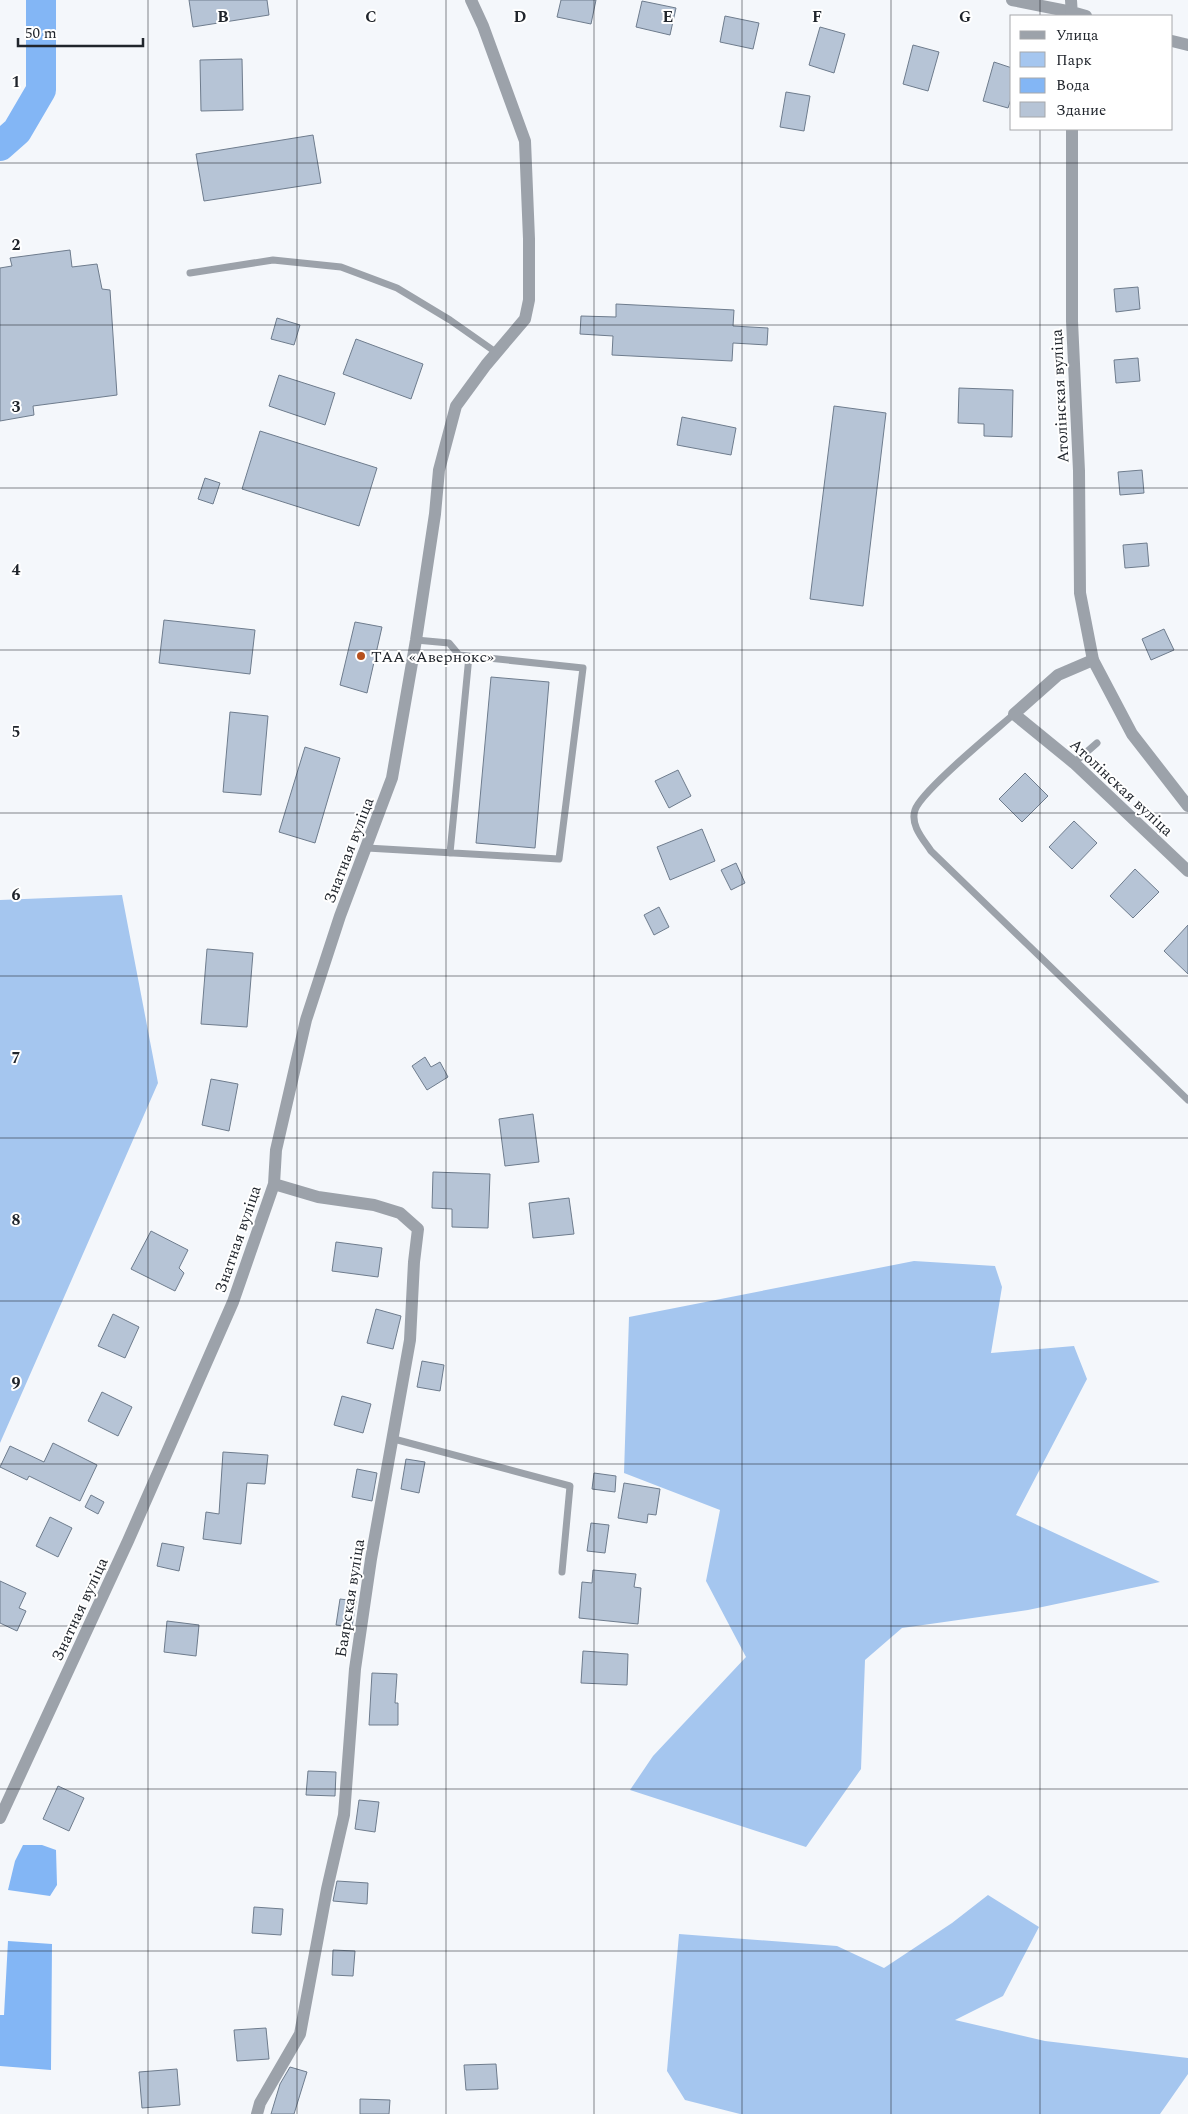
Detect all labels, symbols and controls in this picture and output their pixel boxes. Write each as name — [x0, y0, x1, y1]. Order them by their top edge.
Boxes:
text: B — [217, 5, 229, 29]
text: C — [365, 5, 377, 29]
text: D — [514, 5, 527, 29]
text: E — [663, 5, 673, 29]
text: F — [812, 5, 822, 29]
text: G — [959, 5, 971, 29]
scale bar — [18, 15, 142, 47]
legend — [1010, 15, 1173, 130]
text: 50 m — [25, 22, 57, 45]
text: Улица — [1056, 24, 1099, 47]
text: Парк — [1056, 49, 1092, 72]
text: 1 — [12, 70, 20, 94]
text: Вода — [1056, 74, 1090, 97]
text: Здание — [1056, 99, 1106, 122]
text: 2 — [12, 233, 21, 257]
street label: Атолінская вуліца — [1044, 328, 1075, 464]
text: 3 — [12, 395, 21, 419]
text: 4 — [12, 558, 21, 582]
place label: ТАА «Авернокс» — [371, 645, 494, 669]
marker: ТАА «Авернокс» — [355, 650, 367, 662]
text: 5 — [12, 720, 20, 744]
street label: Атолінская вуліца — [1064, 733, 1179, 842]
street label: Знатная вуліца — [318, 794, 380, 907]
text: 6 — [12, 883, 21, 907]
text: 7 — [12, 1046, 21, 1070]
street label: Знатная вуліца — [208, 1182, 268, 1296]
text: 8 — [12, 1208, 21, 1232]
text: 9 — [12, 1371, 21, 1395]
street label: Баярская вуліца — [329, 1537, 371, 1659]
street label: Знатная вуліца — [45, 1553, 115, 1665]

